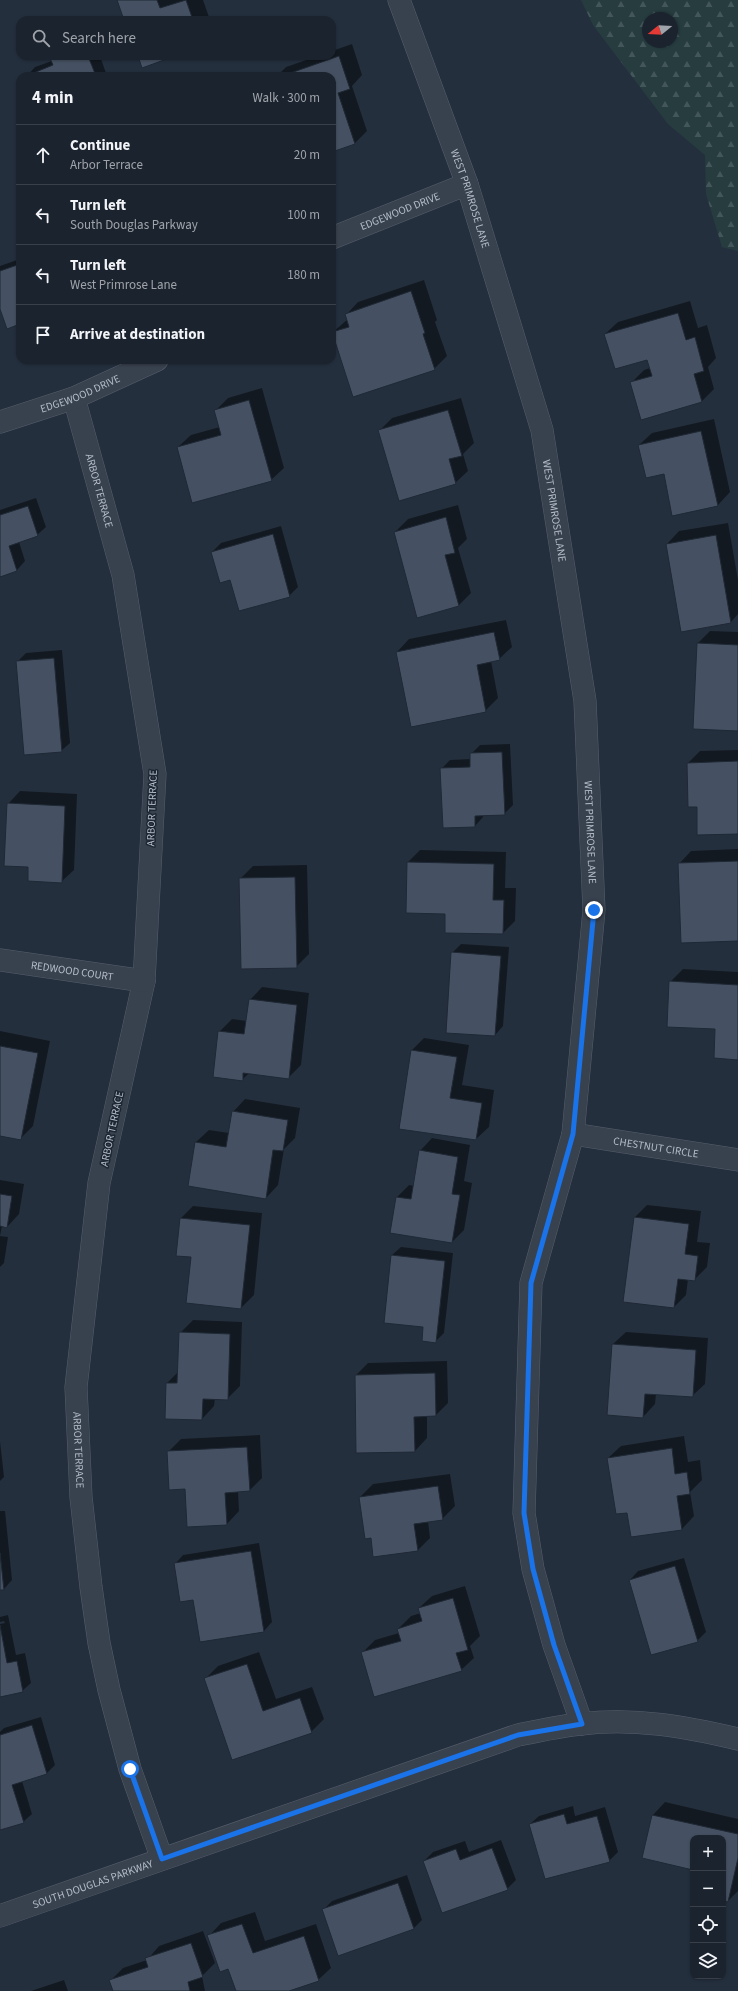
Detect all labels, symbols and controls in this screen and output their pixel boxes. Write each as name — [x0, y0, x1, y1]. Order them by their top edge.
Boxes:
north arrow — [642, 12, 678, 48]
search box — [16, 16, 336, 60]
icon: search — [30, 27, 52, 49]
text: Search here — [62, 28, 136, 49]
text: 4 min — [32, 86, 73, 110]
text: Walk · 300 m — [252, 89, 320, 107]
text: Continue — [70, 135, 130, 156]
icon: ahead — [32, 144, 54, 166]
text: 20 m — [294, 146, 320, 164]
street label: WEST PRIMROSE LANE — [447, 147, 494, 250]
text: Arbor Terrace — [70, 156, 143, 174]
street label: EDGEWOOD DRIVE — [358, 188, 442, 234]
text: Turn left — [70, 195, 126, 216]
icon: left — [32, 204, 54, 226]
text: 100 m — [287, 206, 320, 224]
text: South Douglas Parkway — [70, 216, 198, 234]
text: Turn left — [70, 255, 126, 276]
icon: left — [32, 264, 54, 286]
text: 180 m — [287, 266, 320, 284]
text: West Primrose Lane — [70, 276, 177, 294]
icon: arrive — [32, 324, 54, 346]
text: Arrive at destination — [70, 324, 205, 345]
street label: EDGEWOOD DRIVE — [38, 370, 122, 416]
street label: ARBOR TERRACE — [82, 452, 117, 530]
street label: WEST PRIMROSE LANE — [539, 458, 570, 563]
street label: ARBOR TERRACE — [143, 769, 161, 847]
street label: WEST PRIMROSE LANE — [581, 780, 600, 884]
route end — [585, 901, 603, 919]
street label: REDWOOD COURT — [30, 957, 115, 984]
street label: ARBOR TERRACE — [97, 1090, 127, 1168]
street label: CHESTNUT CIRCLE — [612, 1133, 700, 1161]
street label: ARBOR TERRACE — [70, 1412, 88, 1489]
route start — [121, 1760, 139, 1778]
map controls — [690, 1835, 726, 1979]
button: + — [690, 1835, 726, 1871]
street label: SOUTH DOUGLAS PARKWAY — [30, 1855, 156, 1912]
button: − — [690, 1871, 726, 1907]
button: locate — [690, 1907, 726, 1943]
button: layers — [690, 1943, 726, 1979]

